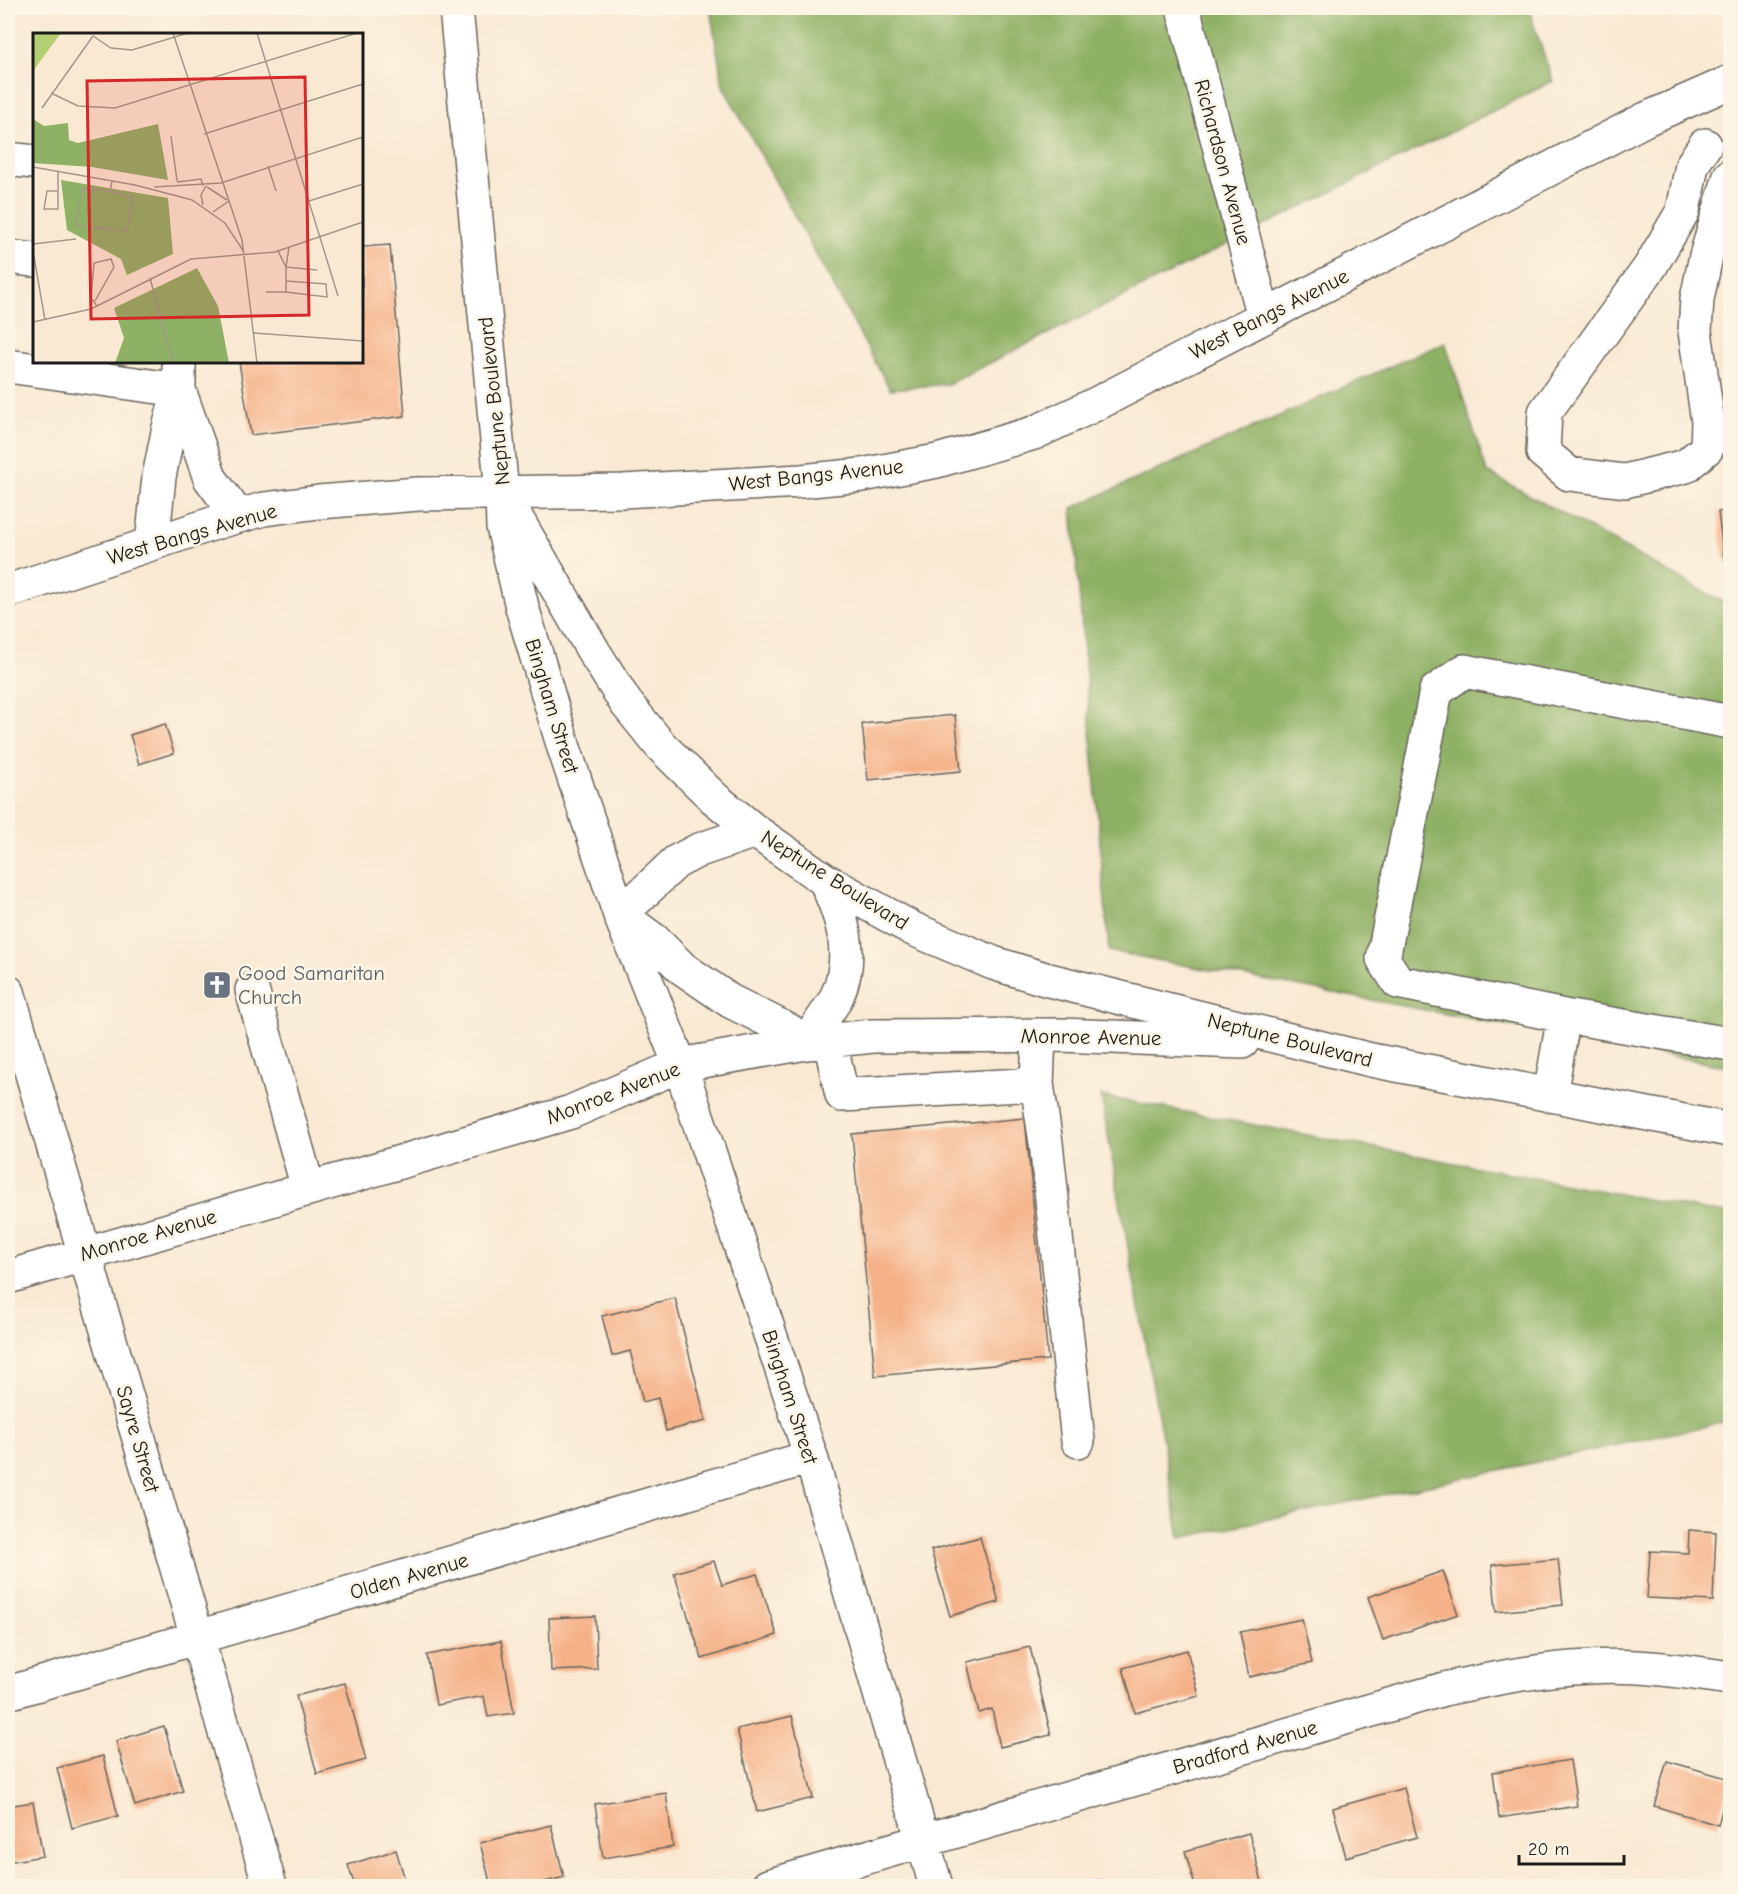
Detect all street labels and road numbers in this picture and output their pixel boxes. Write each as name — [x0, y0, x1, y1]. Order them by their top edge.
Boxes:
street label: Richardson Avenue — [1189, 76, 1257, 248]
street label: West Bangs Avenue — [1185, 264, 1353, 364]
street label: Neptune Boulevard — [473, 316, 515, 486]
street label: West Bangs Avenue — [728, 454, 904, 496]
street label: West Bangs Avenue — [104, 498, 280, 570]
street label: Bingham Street — [520, 636, 584, 777]
street label: Neptune Boulevard — [757, 825, 913, 935]
street label: Neptune Boulevard — [1205, 1008, 1375, 1072]
street label: Monroe Avenue — [1020, 1024, 1162, 1050]
street label: Monroe Avenue — [543, 1057, 683, 1129]
street label: Monroe Avenue — [77, 1204, 219, 1266]
street label: Bingham Street — [757, 1327, 823, 1468]
street label: Sayre Street — [111, 1383, 165, 1496]
street label: Olden Avenue — [347, 1548, 471, 1604]
street label: Bradford Avenue — [1170, 1715, 1320, 1779]

